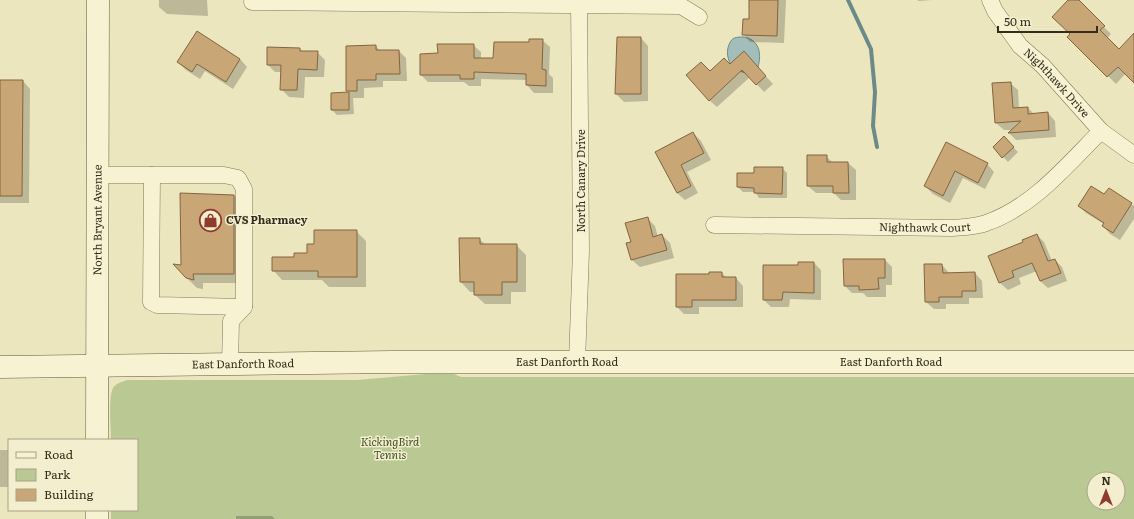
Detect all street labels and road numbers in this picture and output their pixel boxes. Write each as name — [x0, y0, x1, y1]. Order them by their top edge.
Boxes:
street label: Nighthawk Drive — [1021, 44, 1094, 120]
street label: North Canary Drive — [572, 129, 588, 233]
street label: North Bryant Avenue — [88, 164, 105, 275]
street label: Nighthawk Court — [879, 217, 972, 235]
street label: East Danforth Road — [516, 353, 618, 369]
street label: East Danforth Road — [840, 353, 942, 369]
street label: East Danforth Road — [192, 354, 294, 372]

